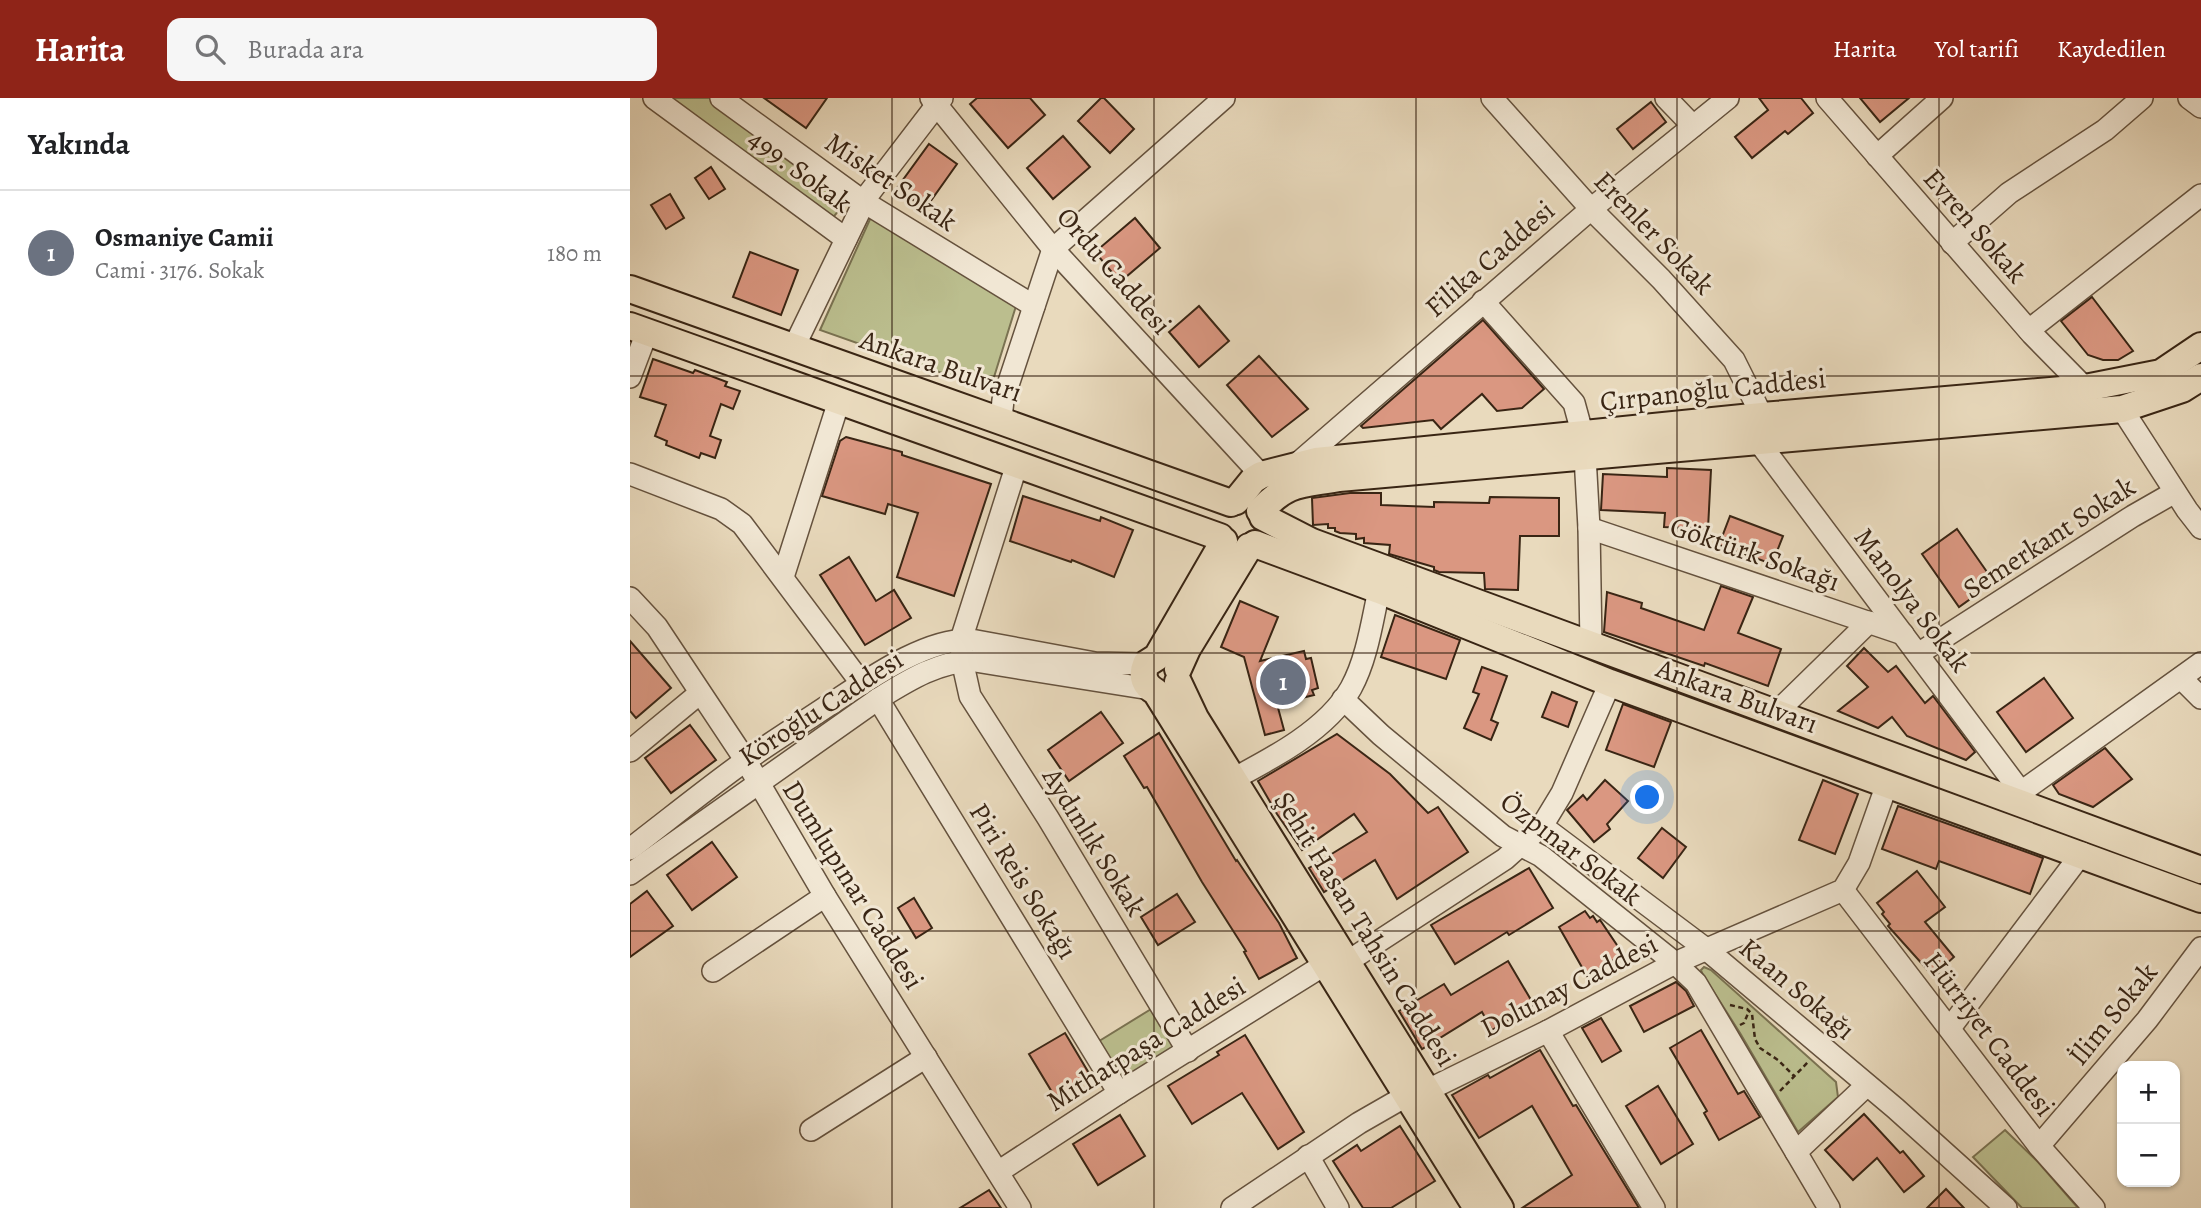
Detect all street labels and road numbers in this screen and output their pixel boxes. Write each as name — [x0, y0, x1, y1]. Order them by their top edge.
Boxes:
street label: 499. Sokak — [740, 120, 860, 222]
street label: Misket Sokak — [817, 124, 965, 240]
street label: Evren Sokak — [1915, 160, 2036, 292]
street label: Erenler Sokak — [1585, 163, 1723, 303]
street label: Filika Caddesi — [1417, 192, 1563, 326]
street label: Ordu Caddesi — [1048, 199, 1180, 343]
street label: Ankara Bulvarı — [854, 320, 1027, 411]
street label: Çırpanoğlu Caddesi — [1598, 359, 1828, 421]
street label: Semerkant Sokak — [1955, 468, 2143, 608]
street label: Göktürk Sokağı — [1665, 507, 1845, 601]
street label: Manolya Sokak — [1845, 520, 1979, 680]
street label: Köroğlu Caddesi — [731, 641, 911, 775]
street label: Ankara Bulvarı — [1650, 649, 1823, 743]
street label: Aydınlık Sokak — [1033, 759, 1155, 924]
street label: Dumlupınar Caddesi — [773, 773, 933, 997]
street label: Özpınar Sokak — [1492, 783, 1650, 915]
street label: Şehit Hasan Tahsin Caddesi — [1265, 784, 1465, 1074]
street label: Piri Reis Sokağı — [960, 796, 1086, 966]
street label: Dolunay Caddesi — [1474, 925, 1664, 1047]
street label: Kaan Sokağı — [1731, 929, 1863, 1049]
street label: Hürriyet Caddesi — [1914, 944, 2064, 1124]
street label: İlim Sokak — [2060, 954, 2166, 1073]
street label: Mithatpaşa Caddesi — [1039, 968, 1253, 1120]

